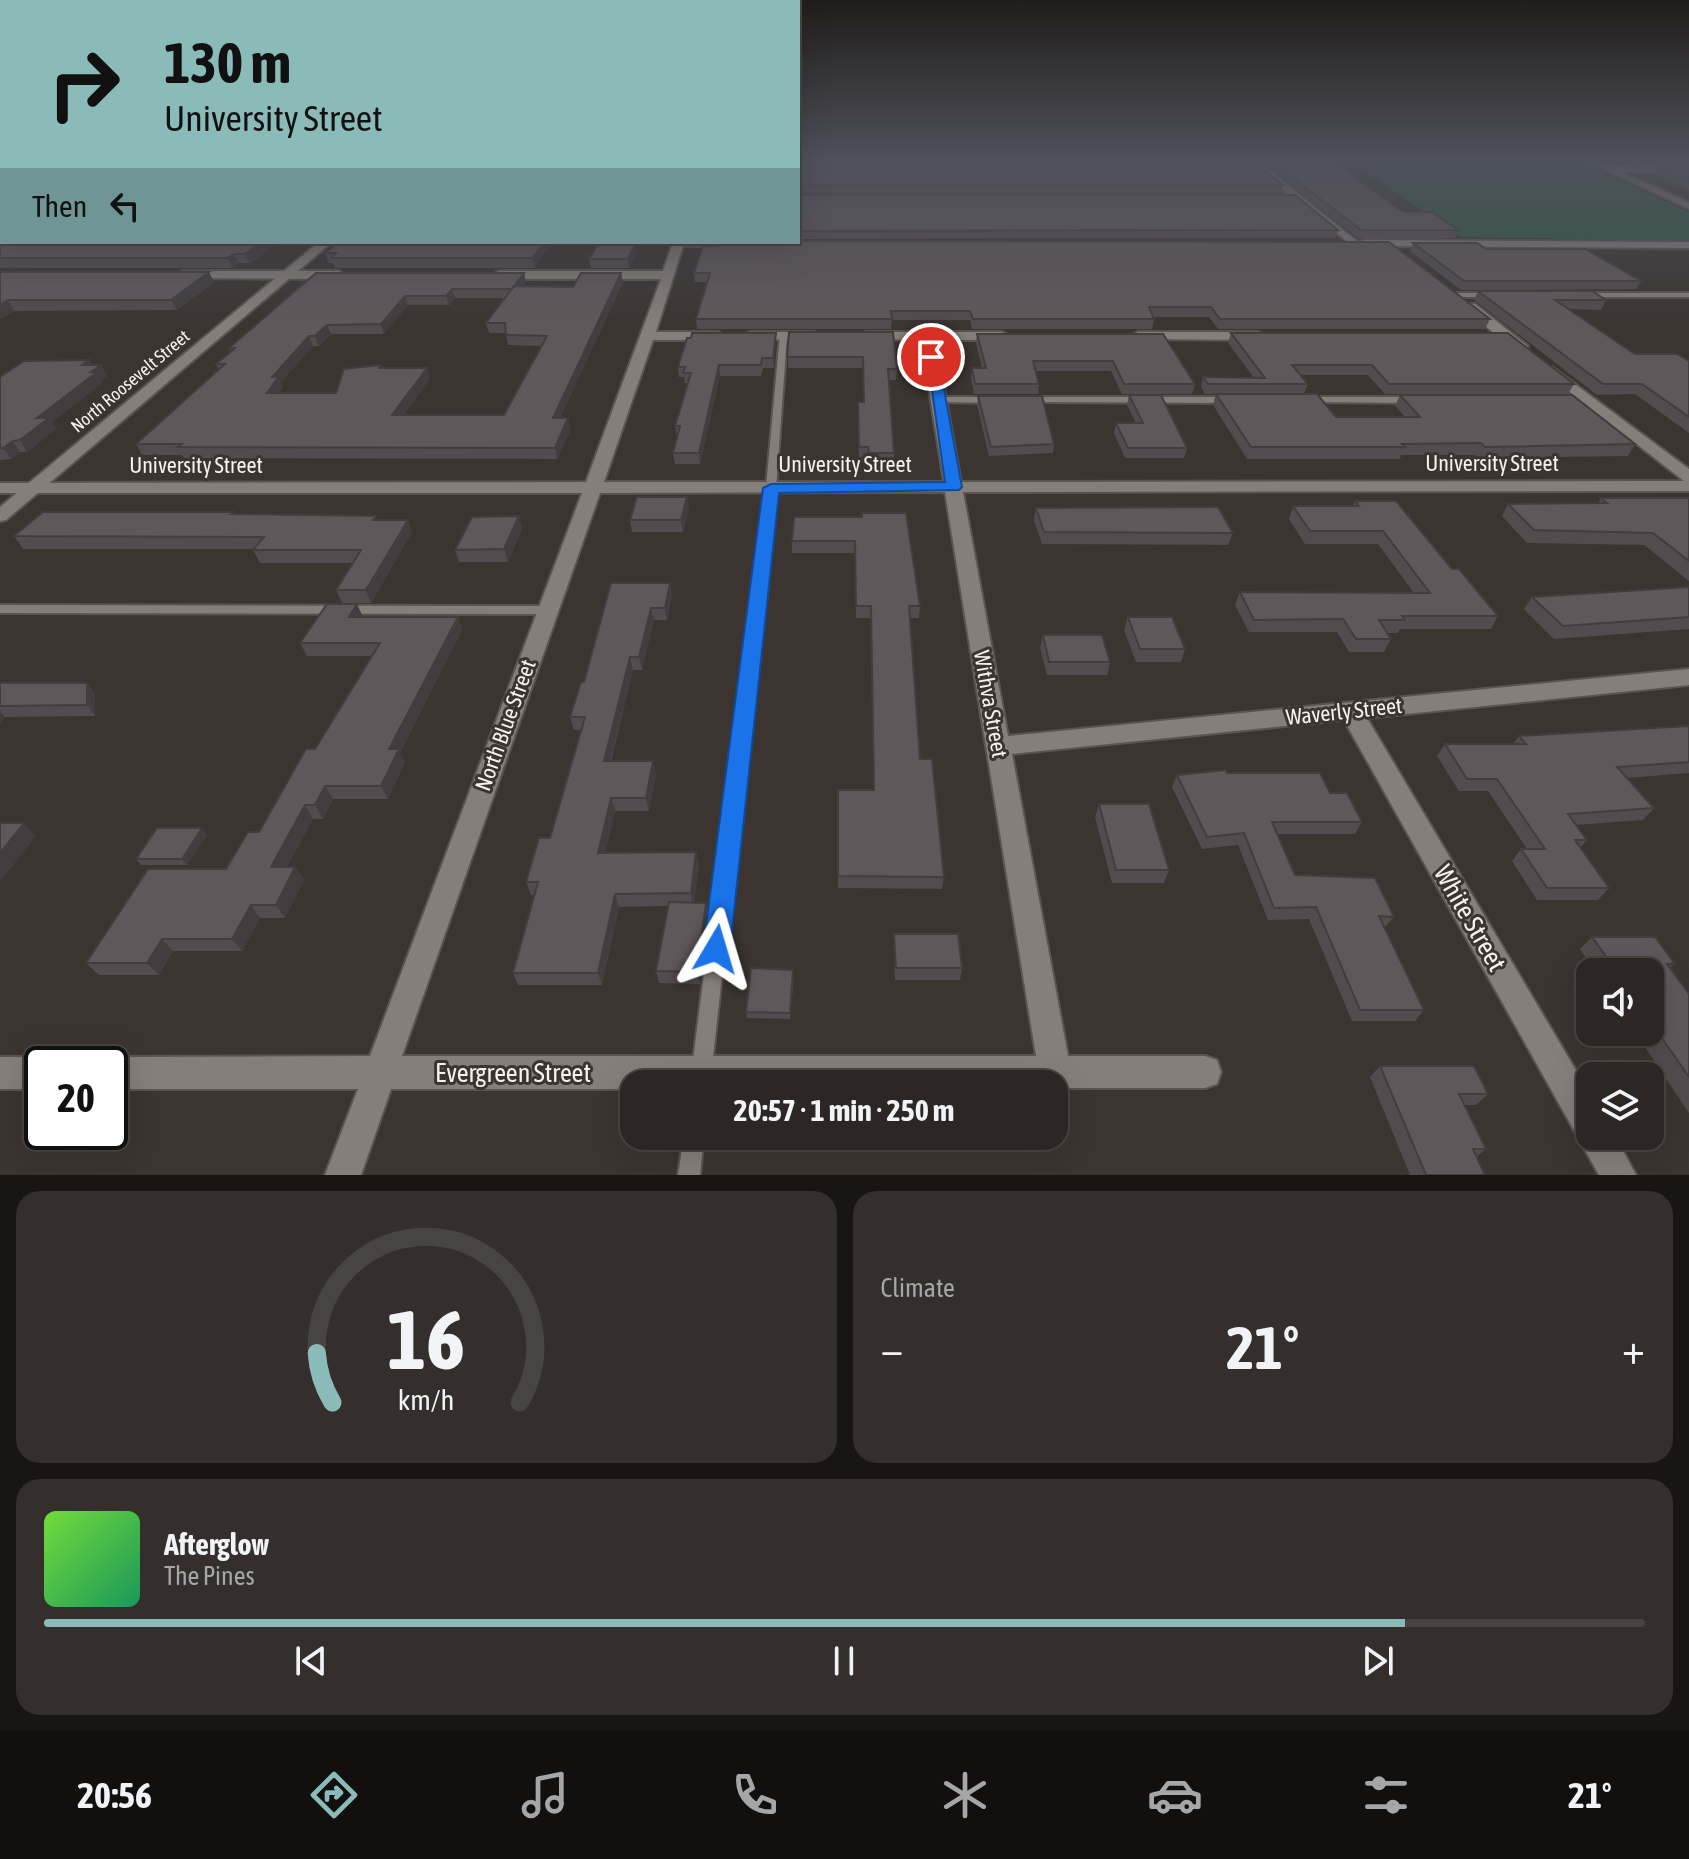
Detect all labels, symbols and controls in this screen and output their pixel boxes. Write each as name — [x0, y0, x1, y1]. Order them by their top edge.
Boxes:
text: 130 m — [164, 31, 291, 95]
icon: right — [32, 32, 136, 136]
text: University Street — [164, 97, 383, 139]
icon: left — [103, 184, 147, 228]
text: Then — [32, 189, 87, 223]
pin — [897, 323, 965, 391]
street label: North Roosevelt Street — [66, 325, 194, 437]
icon: arrive — [909, 335, 953, 379]
street label: University Street — [1425, 450, 1559, 476]
street label: University Street — [778, 451, 912, 477]
street label: University Street — [129, 452, 263, 478]
street label: Withva Street — [969, 648, 1013, 760]
street label: North Blue Street — [469, 656, 541, 794]
street label: Waverly Street — [1285, 692, 1403, 730]
street label: White Street — [1428, 860, 1512, 976]
position arrow — [674, 907, 758, 991]
map controls — [1576, 958, 1664, 1150]
button: sound — [1576, 958, 1664, 1046]
speed limit sign: 20 — [24, 1046, 128, 1150]
street label: Evergreen Street — [435, 1058, 591, 1088]
button: layers — [1576, 1062, 1664, 1150]
text: 20:57 · 1 min · 250 m — [734, 1093, 954, 1127]
text: Climate — [881, 1273, 955, 1303]
text: 16 — [387, 1291, 465, 1387]
text: 21° — [1226, 1313, 1299, 1382]
text: − — [881, 1323, 903, 1373]
text: + — [1622, 1323, 1645, 1373]
text: km/h — [398, 1383, 455, 1416]
text: Afterglow — [164, 1527, 269, 1561]
text: The Pines — [164, 1561, 255, 1591]
icon: previous — [289, 1639, 333, 1683]
icon: pause — [822, 1639, 866, 1683]
icon: next — [1356, 1639, 1400, 1683]
icon: directions — [306, 1767, 362, 1823]
icon: music — [517, 1767, 573, 1823]
icon: phone — [727, 1767, 783, 1823]
icon: climate — [937, 1767, 993, 1823]
icon: car — [1147, 1767, 1203, 1823]
icon: filters — [1358, 1767, 1414, 1823]
text: 20:56 — [77, 1774, 152, 1816]
text: 21° — [1568, 1774, 1612, 1816]

